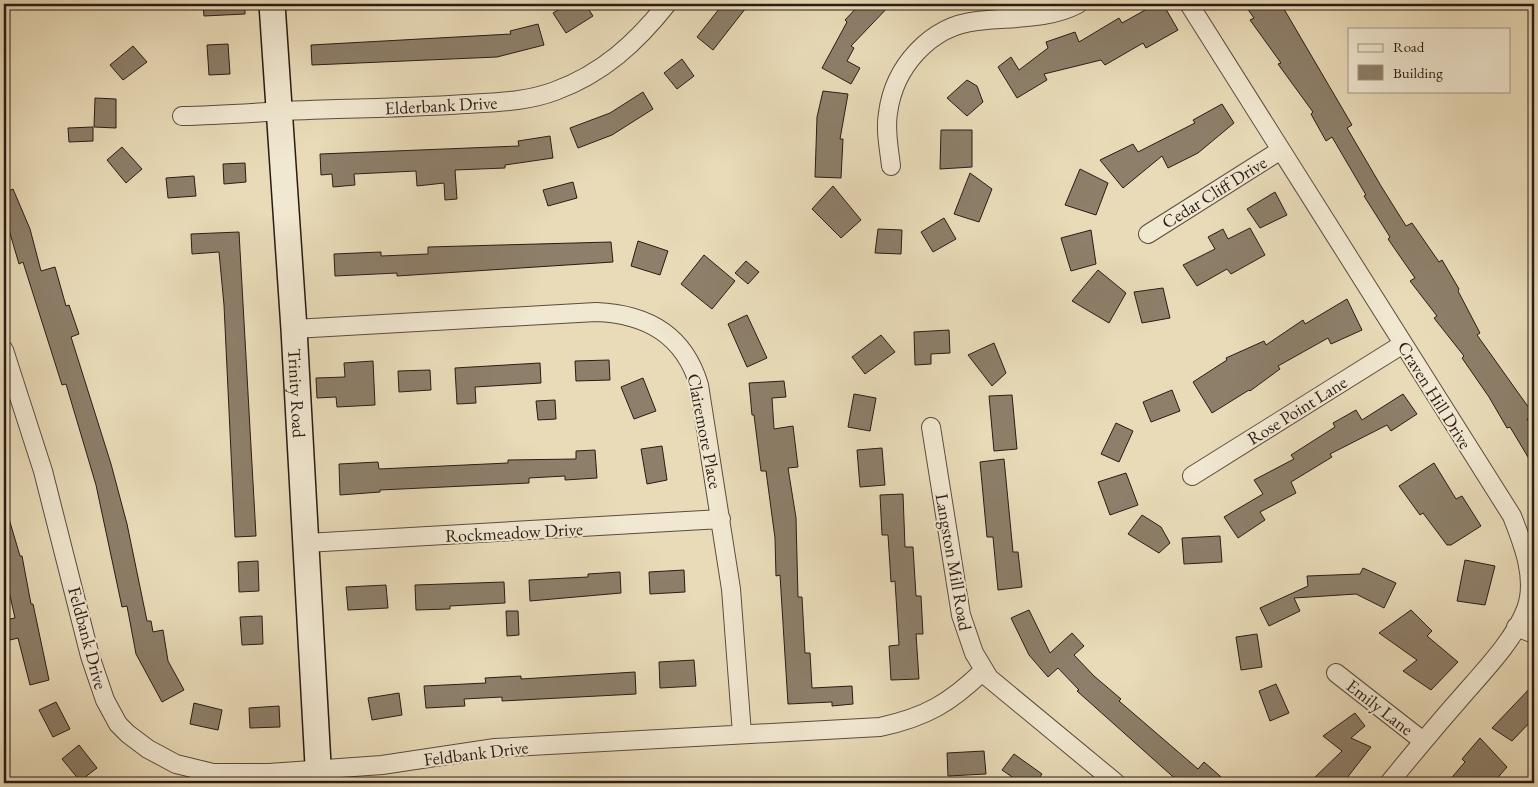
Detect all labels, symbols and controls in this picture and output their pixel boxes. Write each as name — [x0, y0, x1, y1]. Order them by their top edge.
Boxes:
legend — [1348, 28, 1510, 92]
text: Road — [1393, 37, 1425, 56]
text: Building — [1393, 63, 1443, 82]
street label: Elderbank Drive — [384, 91, 498, 119]
street label: Cedar Cliff Drive — [1157, 151, 1271, 233]
street label: Craven Hill Drive — [1393, 337, 1477, 453]
street label: Trinity Road — [284, 348, 312, 439]
street label: Rose Point Lane — [1243, 370, 1351, 450]
street label: Clairemore Place — [683, 372, 727, 490]
street label: Langston Mill Road — [931, 492, 978, 633]
street label: Rockmeadow Drive — [445, 517, 583, 547]
street label: Feldbank Drive — [63, 584, 113, 692]
street label: Emily Lane — [1342, 674, 1418, 740]
street label: Feldbank Drive — [422, 735, 530, 771]

